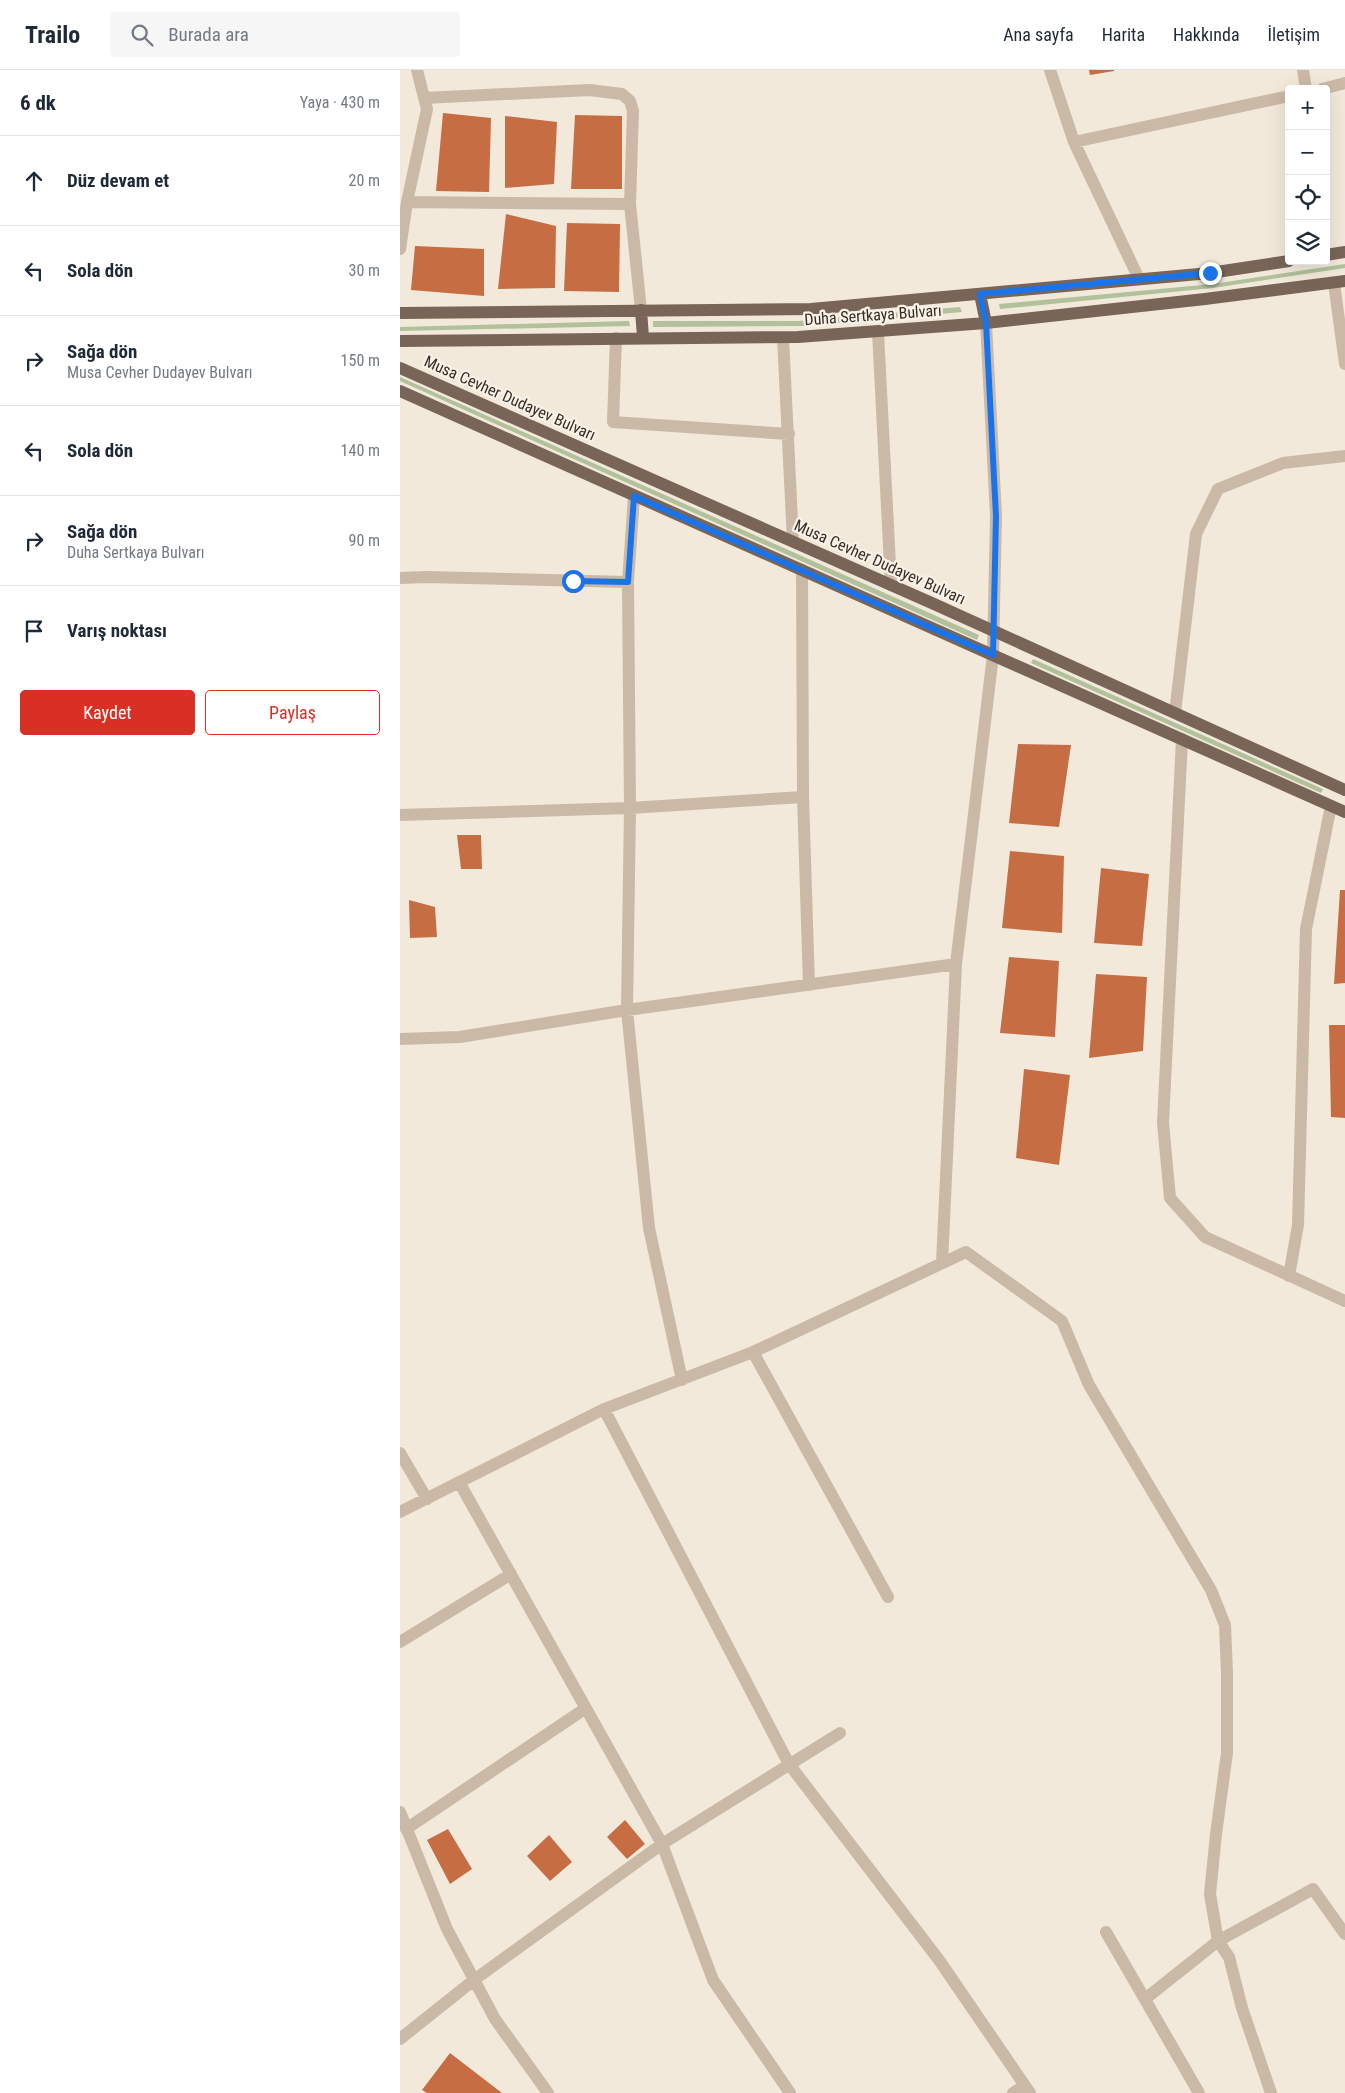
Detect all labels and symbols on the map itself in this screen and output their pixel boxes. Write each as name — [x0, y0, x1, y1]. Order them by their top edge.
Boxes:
route end — [1199, 262, 1222, 285]
street label: Duha Sertkaya Bulvarı — [804, 301, 942, 329]
street label: Musa Cevher Dudayev Bulvarı — [421, 352, 599, 444]
street label: Musa Cevher Dudayev Bulvarı — [791, 516, 969, 608]
route start — [562, 570, 585, 593]

